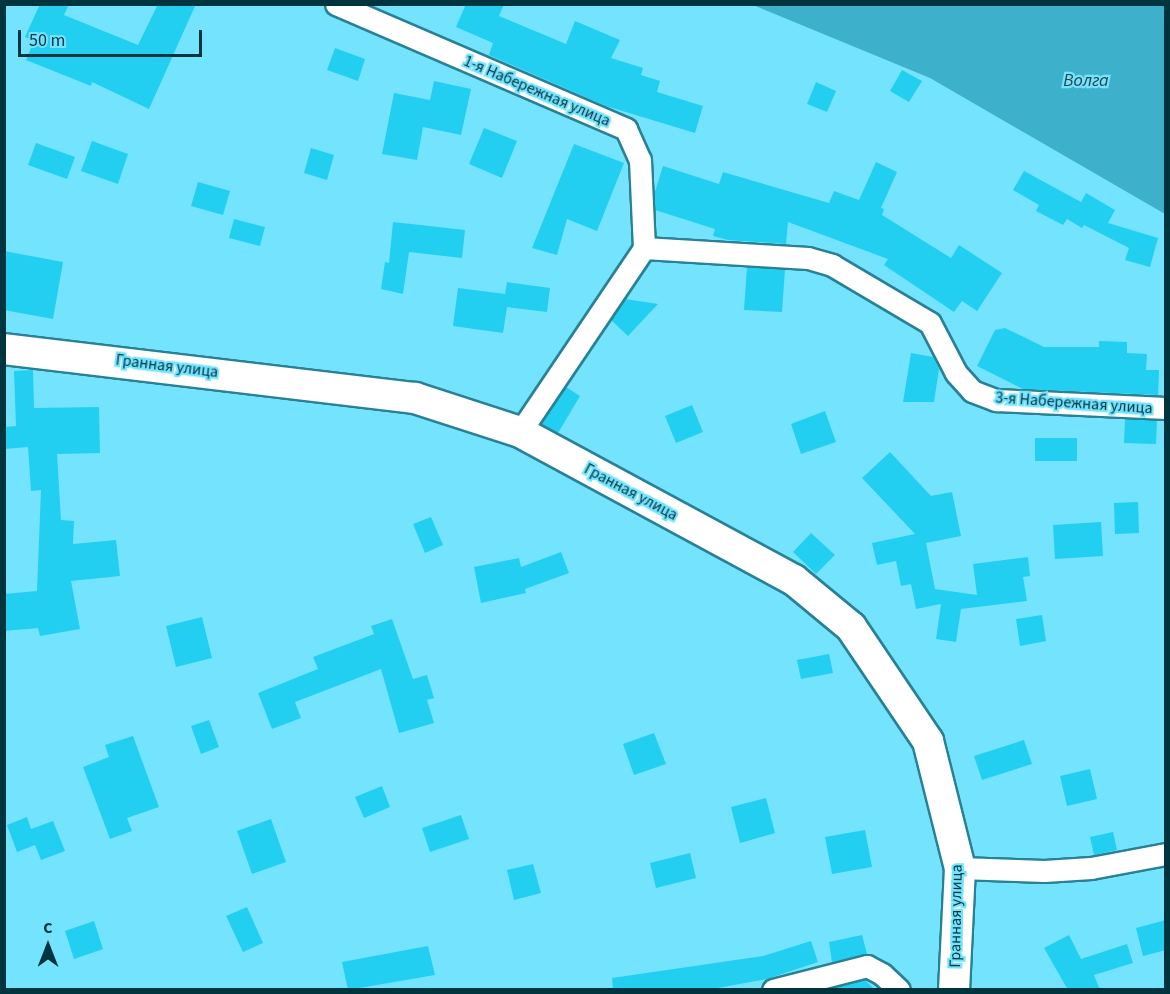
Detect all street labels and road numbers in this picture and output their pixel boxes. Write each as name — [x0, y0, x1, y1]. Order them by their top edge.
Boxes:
street label: 1-я Набережная улица — [461, 51, 613, 131]
street label: Гранная улица — [115, 350, 219, 382]
street label: 3-я Набережная улица — [995, 388, 1153, 418]
street label: Гранная улица — [581, 459, 681, 525]
street label: Гранная улица — [946, 864, 966, 968]

